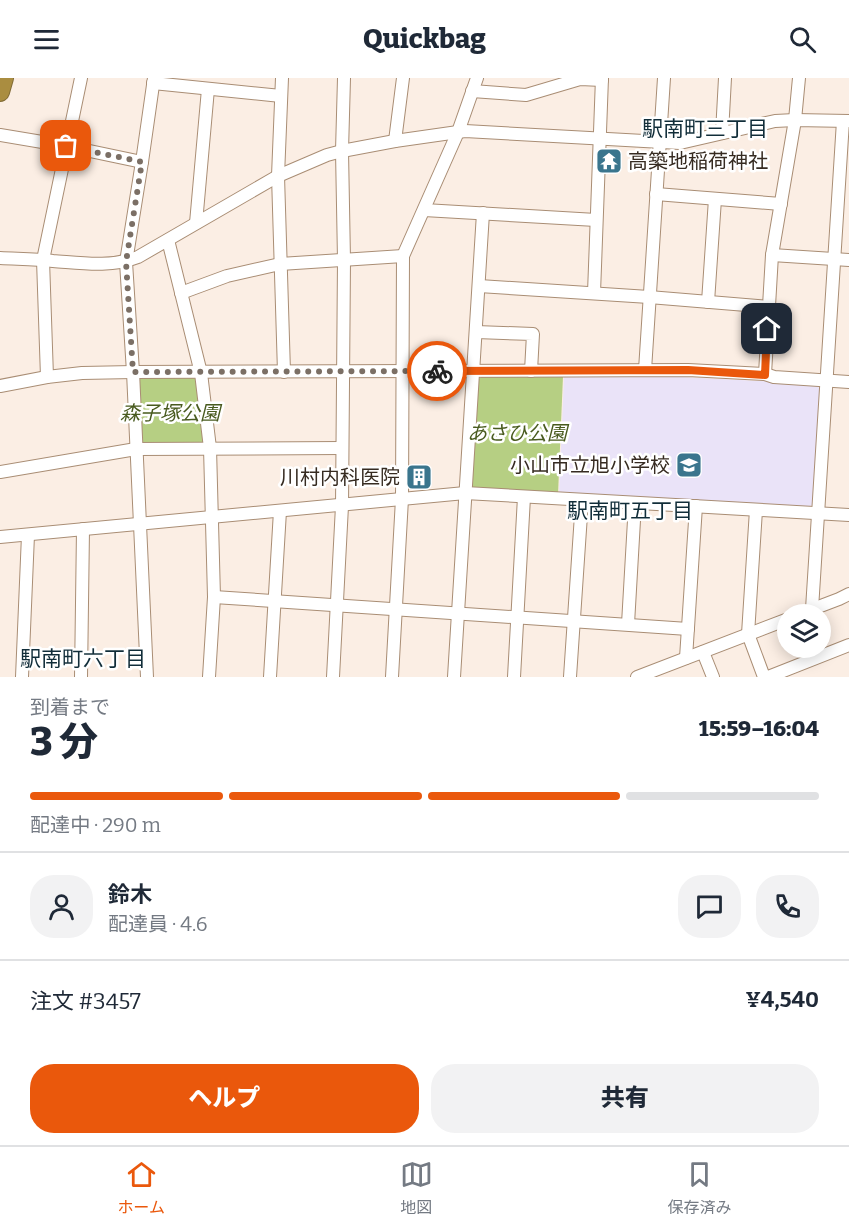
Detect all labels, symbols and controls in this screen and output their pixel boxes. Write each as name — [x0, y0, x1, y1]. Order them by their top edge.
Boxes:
icon: menu — [30, 23, 63, 56]
text: Quickbag — [363, 23, 486, 55]
icon: search — [786, 23, 819, 56]
district label: 駅南町三丁目 — [642, 116, 768, 142]
pin — [40, 120, 91, 171]
icon: bag — [49, 129, 82, 162]
temple icon: 高築地稲荷神社 — [594, 146, 624, 176]
place label: 高築地稲荷神社 — [628, 149, 768, 173]
pin — [741, 303, 792, 354]
icon: home — [750, 312, 783, 345]
courier — [407, 341, 467, 401]
icon: bike — [421, 355, 454, 388]
park label: 森子塚公園 — [120, 401, 223, 425]
park label: あさひ公園 — [467, 421, 570, 445]
school or university icon: 小山市立旭小学校 — [674, 450, 704, 480]
place label: 小山市立旭小学校 — [510, 453, 670, 477]
building icon: 川村内科医院 — [404, 462, 434, 492]
place label: 川村内科医院 — [280, 465, 400, 489]
district label: 駅南町五丁目 — [567, 498, 693, 524]
map controls — [777, 604, 831, 658]
button: layers — [777, 604, 831, 658]
district label: 駅南町六丁目 — [20, 646, 146, 672]
text: 到着まで — [30, 695, 110, 719]
text: 15:59–16:04 — [699, 715, 819, 742]
text: 3 分 — [30, 719, 98, 765]
text: 配達中 · 290 m — [30, 813, 161, 837]
button: person — [30, 875, 93, 938]
button: chat — [678, 875, 741, 938]
button: phone — [756, 875, 819, 938]
text: 鈴木 — [108, 881, 152, 908]
text: 配達員 · 4.6 — [108, 912, 207, 936]
text: ¥4,540 — [746, 986, 819, 1013]
text: 注文 #3457 — [30, 988, 141, 1015]
button: ヘルプ — [30, 1064, 419, 1133]
button: 共有 — [431, 1064, 819, 1133]
tab: ホーム — [117, 1158, 165, 1218]
tab: 地図 — [400, 1158, 433, 1218]
tab: 保存済み — [668, 1158, 732, 1218]

